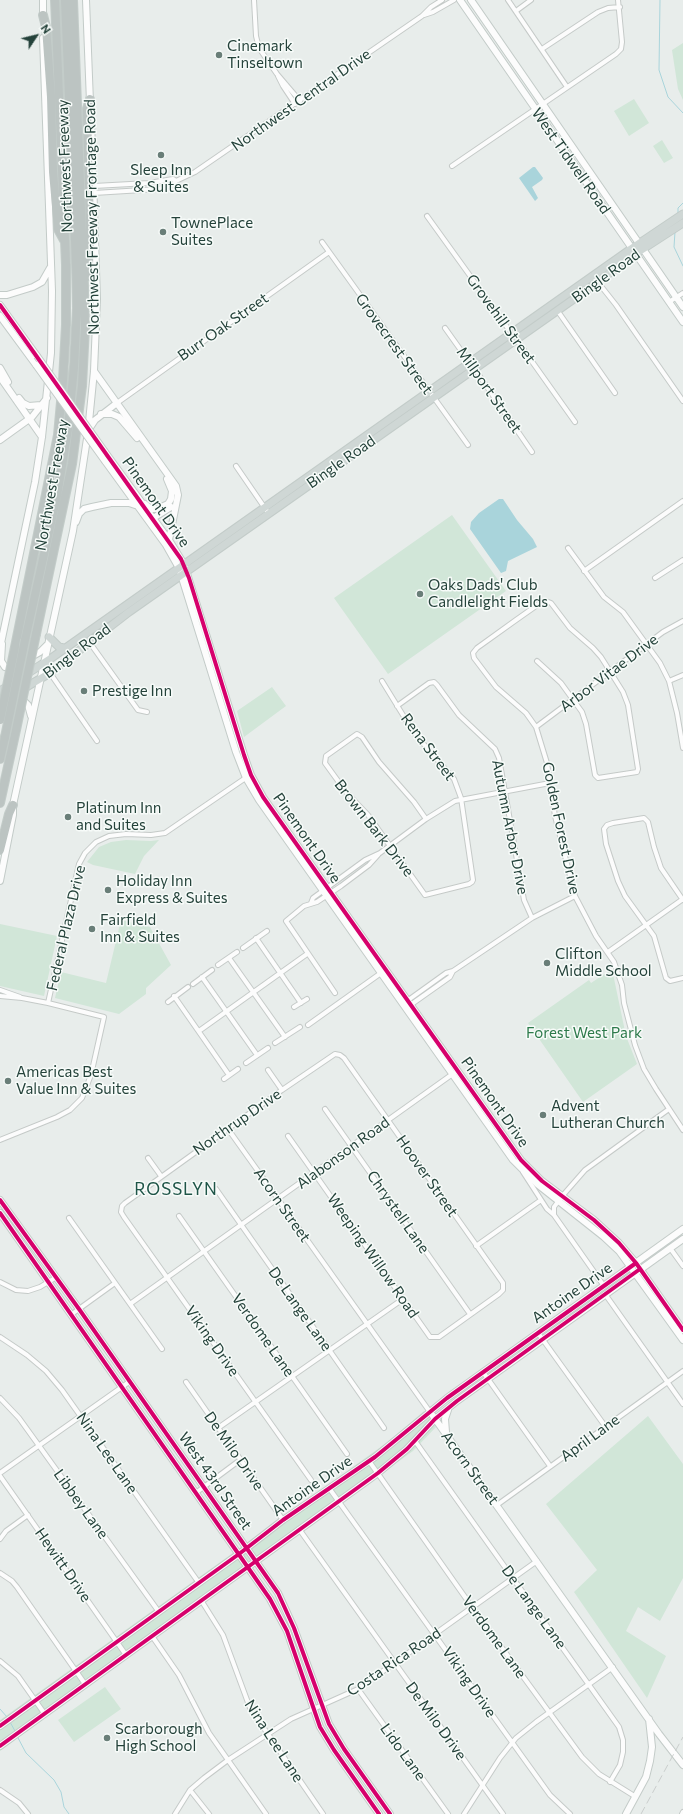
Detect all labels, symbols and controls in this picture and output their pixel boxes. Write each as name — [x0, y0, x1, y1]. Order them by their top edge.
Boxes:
north arrow — [16, 16, 56, 56]
text: N — [39, 22, 54, 36]
place label: Cinemark Tinseltown — [227, 37, 303, 72]
street label: Northwest Central Drive — [228, 45, 374, 155]
marker: Cinemark Tinseltown — [214, 50, 224, 60]
street label: Northwest Freeway — [54, 99, 76, 233]
street label: Northwest Freeway Frontage Road — [81, 99, 103, 335]
street label: West Tidwell Road — [528, 105, 614, 217]
marker: Sleep Inn & Suites — [156, 150, 166, 160]
place label: Sleep Inn & Suites — [130, 161, 192, 196]
place label: TownePlace Suites — [171, 214, 253, 249]
marker: TownePlace Suites — [158, 227, 168, 237]
street label: Bingle Road — [568, 245, 644, 307]
street label: Grovehill Street — [463, 271, 539, 367]
street label: Burr Oak Street — [174, 289, 272, 365]
street label: Grovecrest Street — [351, 290, 437, 398]
street label: Millport Street — [453, 343, 525, 437]
street label: Northwest Freeway — [32, 418, 72, 552]
street label: Bingle Road — [303, 432, 379, 492]
street label: Pinemont Drive — [118, 454, 194, 550]
place label: Oaks Dads' Club Candlelight Fields — [428, 576, 548, 611]
marker: Oaks Dads' Club Candlelight Fields — [415, 589, 425, 599]
street label: Bingle Road — [40, 620, 114, 682]
street label: Arbor Vitae Drive — [556, 630, 662, 716]
place label: Prestige Inn — [92, 682, 172, 700]
marker: Prestige Inn — [79, 686, 89, 696]
street label: Rena Street — [397, 710, 459, 784]
street label: Autumn Arbor Drive — [488, 758, 532, 896]
street label: Golden Forest Drive — [538, 760, 584, 896]
street label: Brown Bark Drive — [330, 776, 418, 880]
street label: Pinemont Drive — [269, 790, 345, 886]
place label: Platinum Inn and Suites — [76, 799, 161, 834]
marker: Platinum Inn and Suites — [63, 812, 73, 822]
street label: Federal Plaza Drive — [43, 863, 89, 993]
place label: Holiday Inn Express & Suites — [116, 872, 228, 907]
marker: Holiday Inn Express & Suites — [103, 885, 113, 895]
place label: Fairfield Inn & Suites — [100, 911, 180, 946]
marker: Fairfield Inn & Suites — [87, 924, 97, 934]
place label: Clifton Middle School — [555, 945, 652, 980]
marker: Clifton Middle School — [542, 958, 552, 968]
park label: Forest West Park — [526, 1024, 642, 1042]
street label: Pinemont Drive — [457, 1054, 533, 1150]
place label: Americas Best Value Inn & Suites — [16, 1063, 136, 1098]
marker: Americas Best Value Inn & Suites — [3, 1076, 13, 1086]
street label: Northrup Drive — [190, 1085, 284, 1159]
place label: Advent Lutheran Church — [551, 1097, 665, 1132]
marker: Advent Lutheran Church — [538, 1110, 548, 1120]
street label: Alabonson Road — [293, 1113, 393, 1193]
street label: Hoover Street — [392, 1132, 462, 1220]
street label: Acorn Street — [250, 1165, 314, 1245]
street label: Chrystell Lane — [363, 1167, 433, 1257]
district label: ROSSLYN — [134, 1179, 218, 1199]
street label: Weeping Willow Road — [323, 1190, 423, 1322]
street label: Antoine Drive — [529, 1259, 615, 1327]
street label: De Lange Lane — [264, 1263, 336, 1355]
street label: Verdome Lane — [228, 1290, 298, 1380]
street label: Viking Drive — [181, 1302, 243, 1380]
street label: De Milo Drive — [200, 1408, 268, 1494]
street label: Nina Lee Lane — [72, 1409, 142, 1497]
street label: April Lane — [557, 1411, 623, 1465]
street label: Acorn Street — [437, 1428, 503, 1508]
street label: West 43rd Street — [175, 1429, 255, 1533]
street label: Antoine Drive — [269, 1452, 355, 1520]
street label: Libbey Lane — [50, 1466, 112, 1542]
street label: Hewitt Drive — [31, 1525, 95, 1605]
street label: De Lange Lane — [498, 1562, 570, 1652]
street label: Verdome Lane — [458, 1592, 530, 1682]
street label: Costa Rica Road — [343, 1624, 445, 1700]
street label: Viking Drive — [438, 1643, 500, 1721]
street label: De Milo Drive — [402, 1679, 470, 1763]
street label: Nina Lee Lane — [241, 1696, 307, 1786]
place label: Scarborough High School — [115, 1720, 203, 1755]
street label: Lido Lane — [376, 1720, 430, 1784]
marker: Scarborough High School — [102, 1733, 112, 1743]

